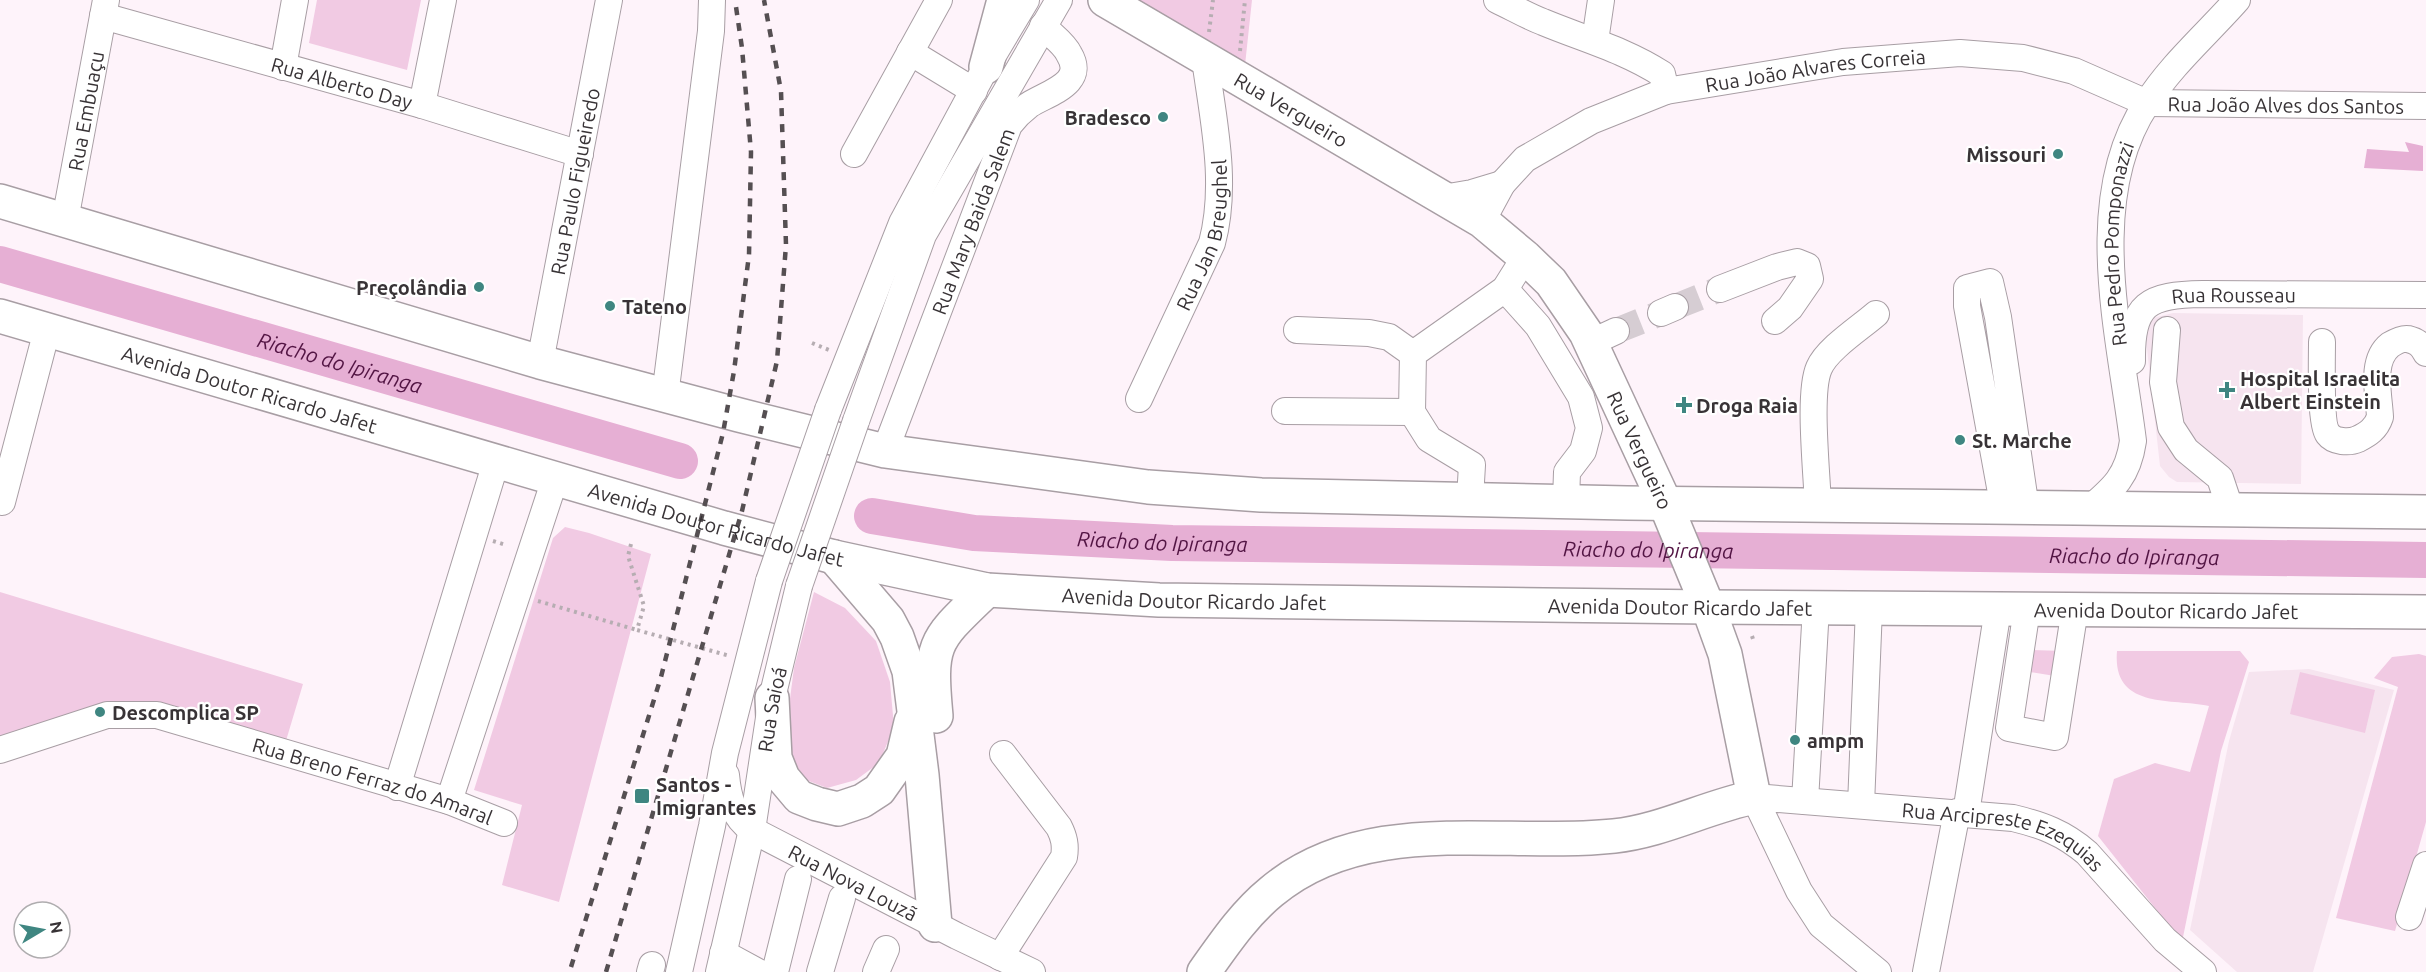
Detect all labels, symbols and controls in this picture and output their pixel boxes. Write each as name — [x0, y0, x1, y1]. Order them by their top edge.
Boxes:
street label: Rua João Alvares Correia — [1703, 44, 1926, 96]
street label: Rua Embuaçu — [63, 49, 108, 173]
street label: Rua Alberto Day — [269, 52, 415, 113]
street label: Rua Vergueiro — [1231, 67, 1352, 151]
street label: Rua Paulo Figueiredo — [545, 86, 604, 277]
street label: Rua João Alves dos Santos — [2168, 92, 2404, 117]
place label: Bradesco — [1064, 106, 1151, 129]
marker: Bradesco — [1156, 110, 1170, 124]
street label: Rua Mary Baida Salem — [927, 125, 1018, 317]
street label: Rua Pedro Pomponazzi — [2099, 138, 2138, 348]
place label: Missouri — [1966, 143, 2046, 166]
marker: Missouri — [2051, 147, 2065, 161]
street label: Rua Jan Breughel — [1171, 159, 1231, 314]
place label: Preçolândia — [356, 276, 467, 299]
marker: Preçolândia — [472, 280, 486, 294]
street label: Rua Rousseau — [2170, 282, 2296, 308]
place label: Tateno — [622, 295, 687, 318]
marker: Tateno — [603, 299, 617, 313]
water label: Riacho do Ipiranga — [255, 327, 425, 398]
street label: Avenida Doutor Ricardo Jafet — [119, 341, 380, 437]
place label: Hospital Israelita Albert Einstein — [2240, 367, 2400, 413]
marker: Hospital Israelita Albert Einstein — [2218, 381, 2236, 399]
street label: Rua Vergueiro — [1603, 387, 1678, 513]
place label: Droga Raia — [1696, 394, 1798, 417]
marker: Droga Raia — [1677, 398, 1691, 412]
place label: St. Marche — [1972, 429, 2072, 452]
marker: St. Marche — [1953, 433, 1967, 447]
street label: Avenida Doutor Ricardo Jafet — [586, 477, 846, 570]
water label: Riacho do Ipiranga — [1077, 526, 1248, 556]
water label: Riacho do Ipiranga — [1563, 536, 1734, 563]
water label: Riacho do Ipiranga — [2049, 543, 2220, 569]
street label: Avenida Doutor Ricardo Jafet — [1061, 583, 1327, 614]
street label: Avenida Doutor Ricardo Jafet — [1548, 593, 1812, 619]
street label: Avenida Doutor Ricardo Jafet — [2034, 598, 2298, 623]
street label: Rua Saioá — [752, 664, 791, 754]
place label: Descomplica SP — [112, 701, 259, 724]
marker: Descomplica SP — [93, 705, 107, 719]
place label: ampm — [1807, 729, 1864, 752]
street label: Rua Breno Ferraz do Amaral — [250, 732, 496, 829]
marker: ampm — [1788, 733, 1802, 747]
place label: Santos - Imigrantes — [656, 773, 757, 819]
marker: Santos - Imigrantes — [633, 787, 651, 805]
street label: Rua Arcipreste Ezequias — [1901, 798, 2109, 876]
street label: Rua Nova Louzã — [785, 839, 922, 925]
north arrow — [12, 900, 72, 960]
text: N — [47, 920, 67, 935]

